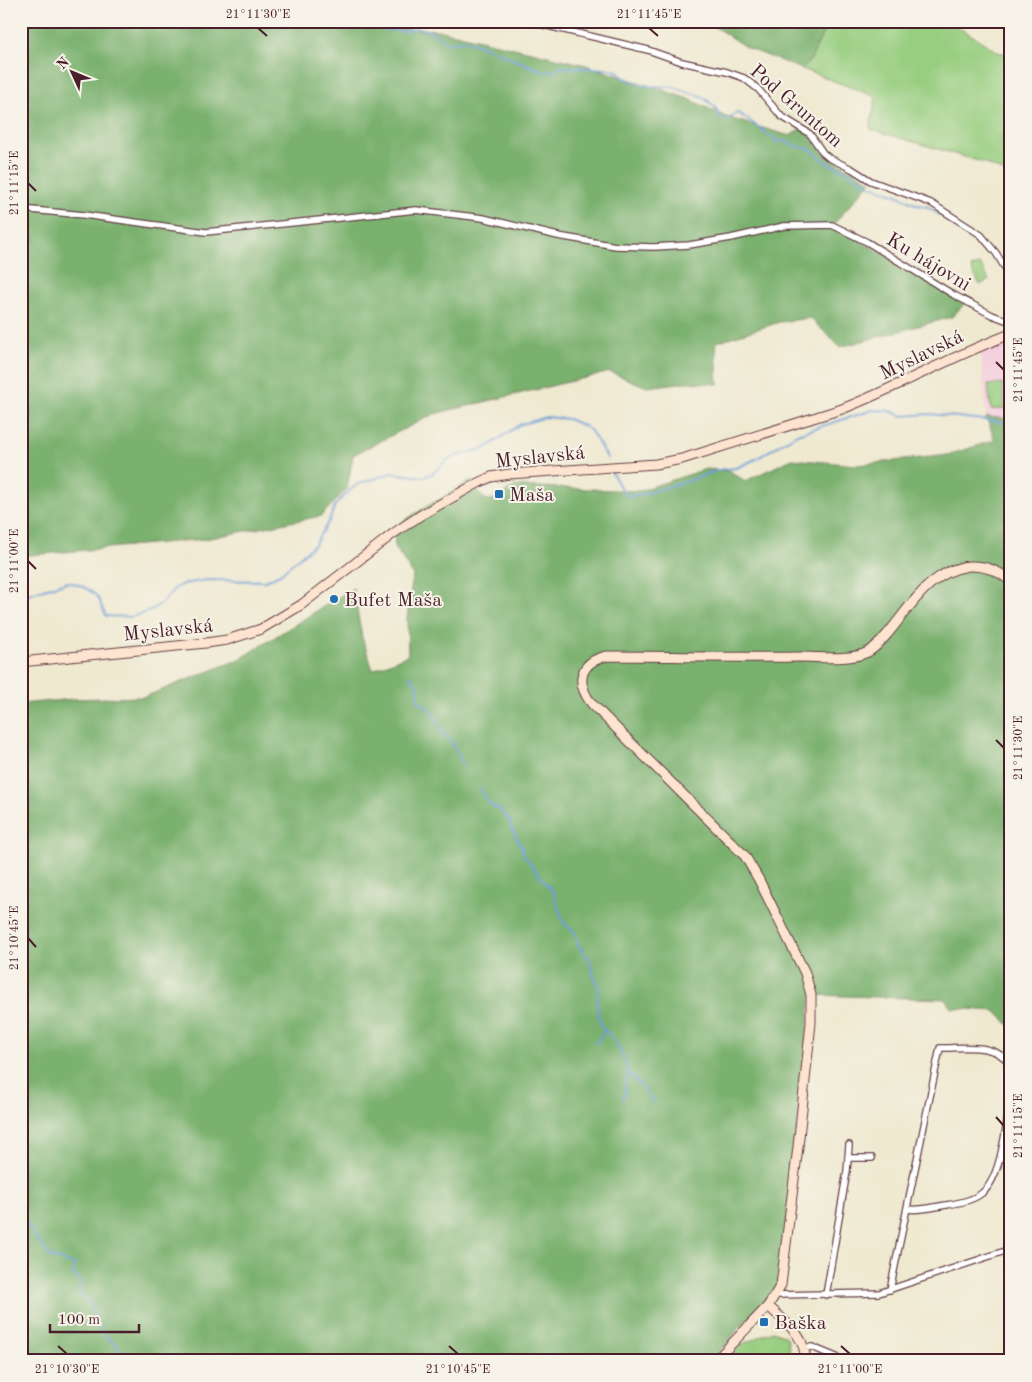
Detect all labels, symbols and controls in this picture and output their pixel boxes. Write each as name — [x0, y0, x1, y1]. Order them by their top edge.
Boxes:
text: 21°11'45"E — [617, 8, 681, 21]
text: 21°11'30"E — [226, 9, 290, 21]
north arrow — [48, 48, 98, 98]
text: N — [55, 55, 72, 72]
street label: Pod Gruntom — [746, 61, 846, 152]
text: 21°11'15"E — [8, 151, 21, 215]
street label: Ku hájovni — [882, 230, 974, 296]
street label: Myslavská — [877, 327, 967, 385]
text: 21°11'45"E — [1012, 338, 1025, 402]
street label: Myslavská — [494, 443, 586, 473]
place label: Maša — [509, 486, 554, 506]
marker: Maša — [493, 488, 505, 500]
text: 21°11'00"E — [9, 529, 21, 593]
place label: Bufet Maša — [344, 591, 442, 611]
marker: Bufet Maša — [328, 593, 340, 605]
street label: Myslavská — [122, 616, 214, 646]
text: 21°11'30"E — [1013, 716, 1025, 780]
text: 21°10'45"E — [8, 906, 21, 970]
text: 21°11'15"E — [1012, 1094, 1025, 1158]
scale bar — [50, 1302, 139, 1334]
text: 100 m — [58, 1313, 100, 1328]
place label: Baška — [774, 1314, 827, 1334]
marker: Baška — [758, 1316, 770, 1328]
text: 21°10'45"E — [426, 1363, 490, 1376]
text: 21°10'30"E — [35, 1364, 99, 1376]
text: 21°11'00"E — [818, 1364, 882, 1376]

